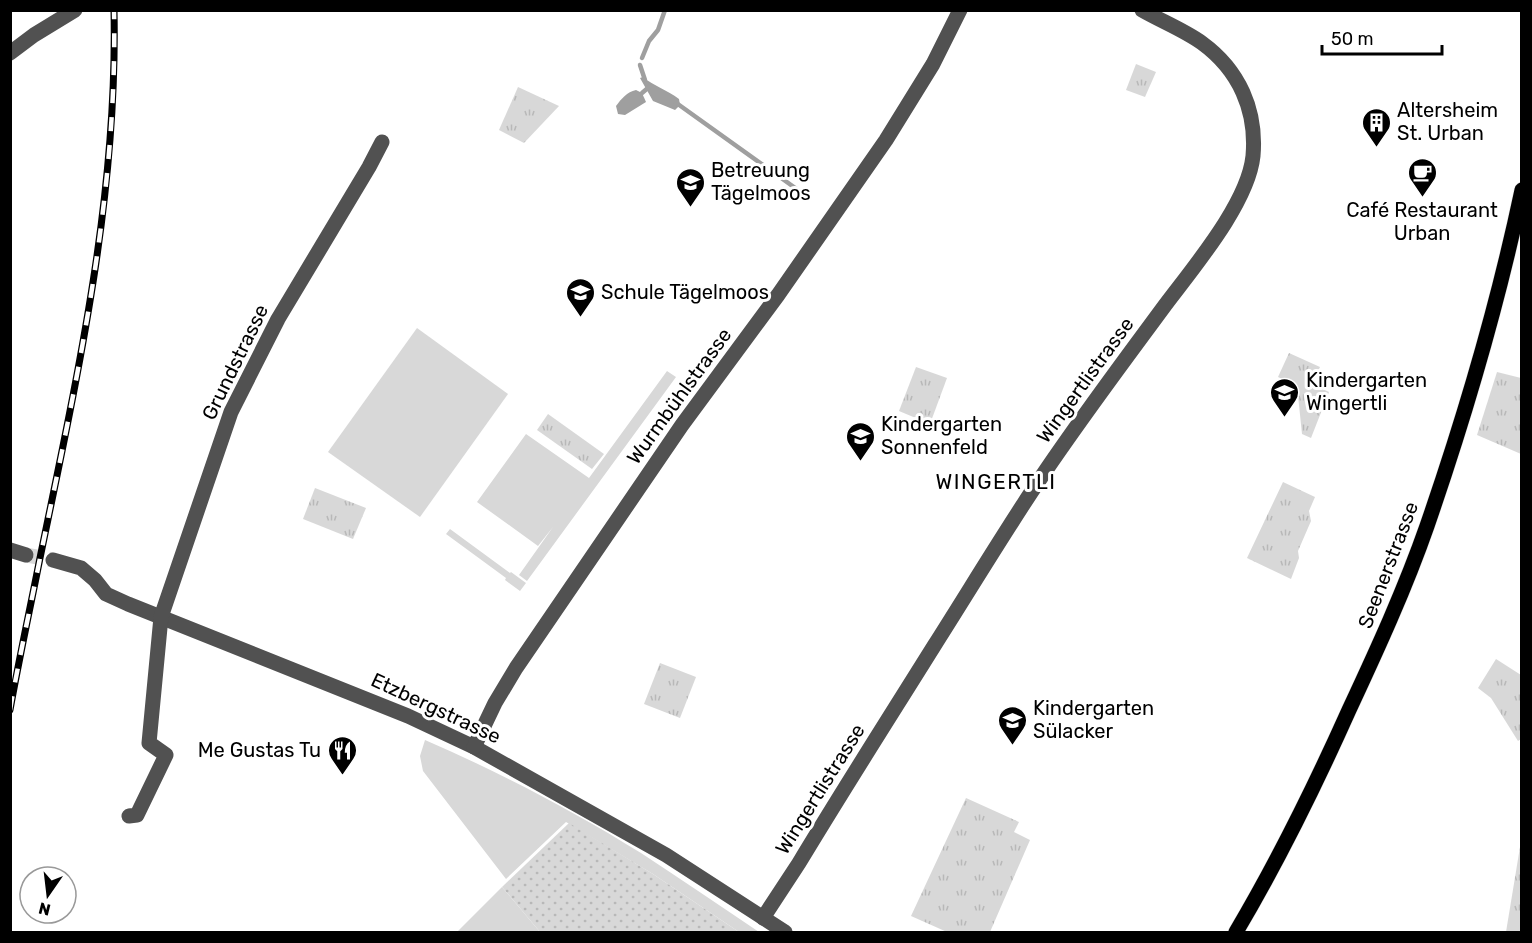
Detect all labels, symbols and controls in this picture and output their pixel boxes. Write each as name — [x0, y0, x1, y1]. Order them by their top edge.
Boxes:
scale bar — [1322, 18, 1442, 56]
text: 50 m — [1331, 28, 1374, 50]
place label: Altersheim St. Urban — [1397, 98, 1498, 145]
building icon: Altersheim St. Urban — [1360, 106, 1392, 148]
cafe icon: Café Restaurant Urban — [1406, 156, 1438, 198]
place label: Betreuung Tägelmoos — [711, 158, 811, 205]
school or university icon: Betreuung Tägelmoos — [674, 166, 706, 208]
place label: Café Restaurant Urban — [1346, 198, 1498, 245]
school or university icon: Schule Tägelmoos — [564, 276, 596, 318]
place label: Schule Tägelmoos — [601, 280, 769, 304]
street label: Grundstrasse — [197, 300, 273, 424]
street label: Wingertlistrasse — [1031, 313, 1139, 447]
street label: Wurmbühlstrasse — [622, 323, 736, 469]
place label: Kindergarten Wingertli — [1306, 368, 1427, 415]
school or university icon: Kindergarten Wingertli — [1269, 376, 1301, 418]
place label: Kindergarten Sonnenfeld — [881, 412, 1002, 459]
school or university icon: Kindergarten Sonnenfeld — [844, 420, 876, 462]
district label: WINGERTLI — [936, 469, 1056, 494]
street label: Seenerstrasse — [1353, 498, 1423, 632]
street label: Etzbergstrasse — [367, 667, 505, 749]
place label: Kindergarten Sülacker — [1033, 696, 1154, 743]
school or university icon: Kindergarten Sülacker — [996, 704, 1028, 746]
street label: Wingertlistrasse — [770, 719, 870, 859]
restaurant icon: Me Gustas Tu — [326, 734, 358, 776]
place label: Me Gustas Tu — [198, 738, 321, 762]
north arrow — [18, 865, 78, 925]
text: N — [37, 898, 52, 920]

